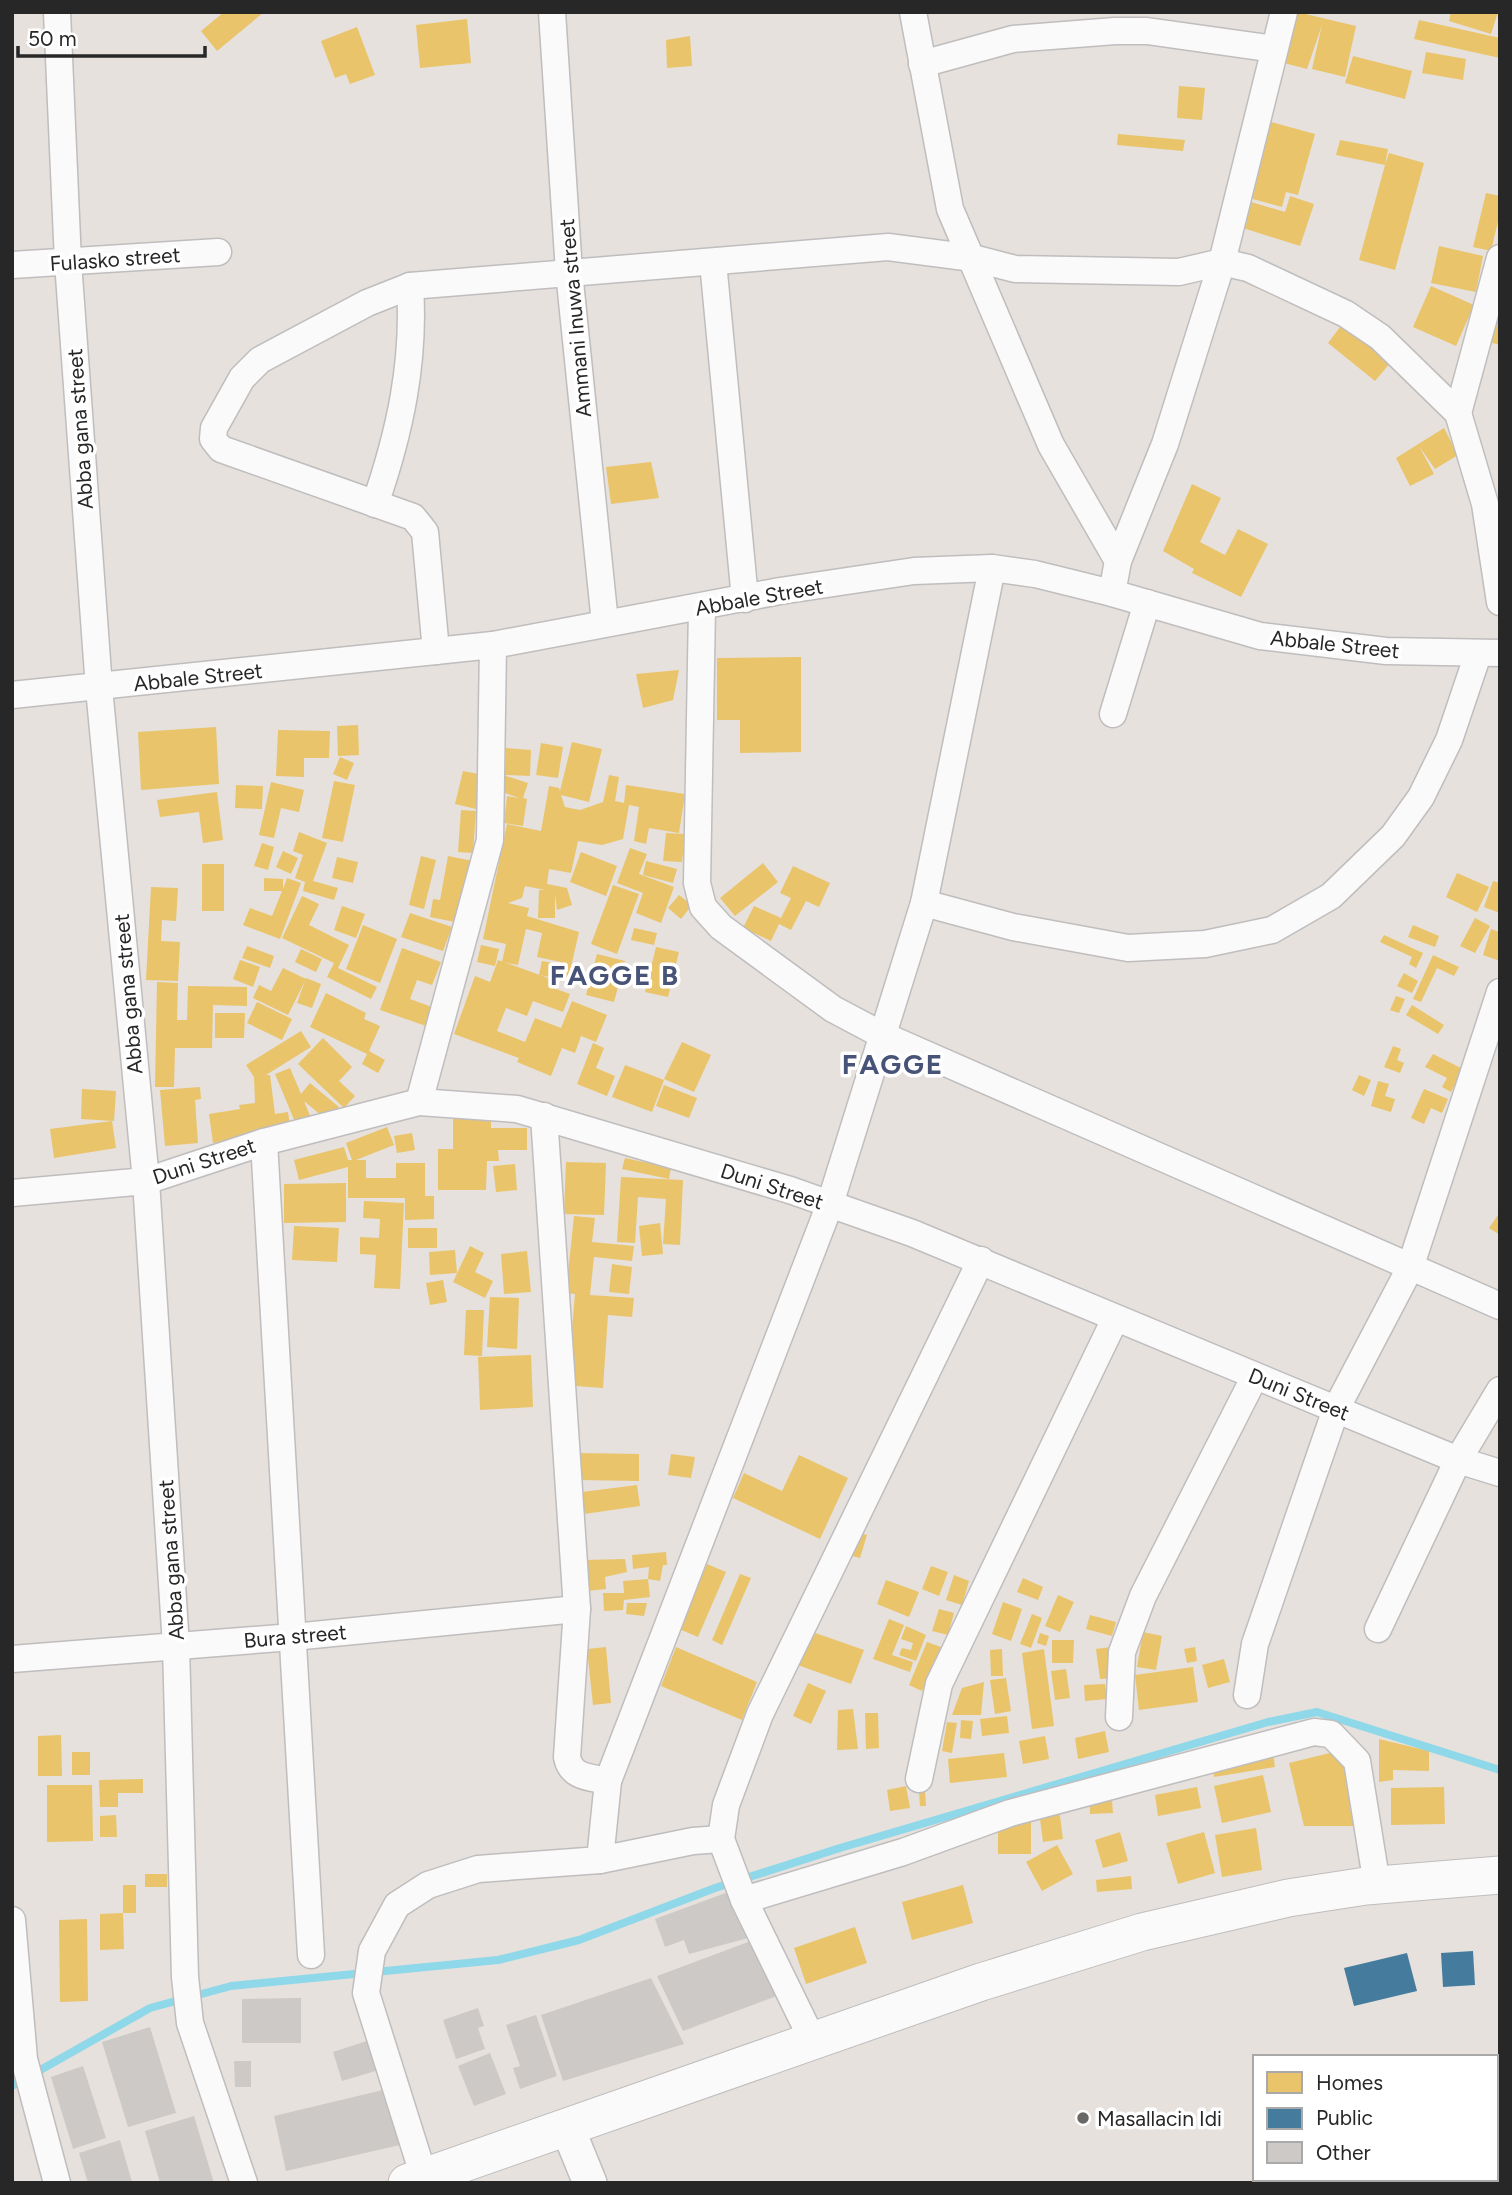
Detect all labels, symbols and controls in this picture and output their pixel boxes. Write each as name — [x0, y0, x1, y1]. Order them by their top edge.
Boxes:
scale bar — [18, 14, 205, 58]
text: 50 m — [28, 26, 77, 51]
street label: Ammani Inuwa street — [554, 218, 596, 418]
street label: Fulasko street — [49, 242, 181, 276]
street label: Abba gana street — [62, 348, 98, 510]
street label: Abbale Street — [693, 573, 825, 621]
street label: Abbale Street — [1269, 625, 1401, 663]
street label: Abbale Street — [132, 658, 264, 696]
street label: Abba gana street — [109, 913, 147, 1075]
district label: FAGGE B — [550, 958, 680, 992]
district label: FAGGE — [842, 1047, 944, 1081]
street label: Duni Street — [149, 1133, 259, 1189]
street label: Duni Street — [717, 1158, 827, 1214]
street label: Duni Street — [1245, 1362, 1353, 1426]
street label: Abba gana street — [153, 1479, 189, 1641]
street label: Bura street — [242, 1619, 348, 1653]
legend — [1253, 2055, 1498, 2181]
text: Homes — [1316, 2070, 1383, 2095]
text: Public — [1316, 2105, 1373, 2130]
place label: Masallacin Idi — [1097, 2106, 1222, 2131]
marker: Masallacin Idi — [1075, 2110, 1091, 2126]
text: Other — [1316, 2140, 1371, 2165]

